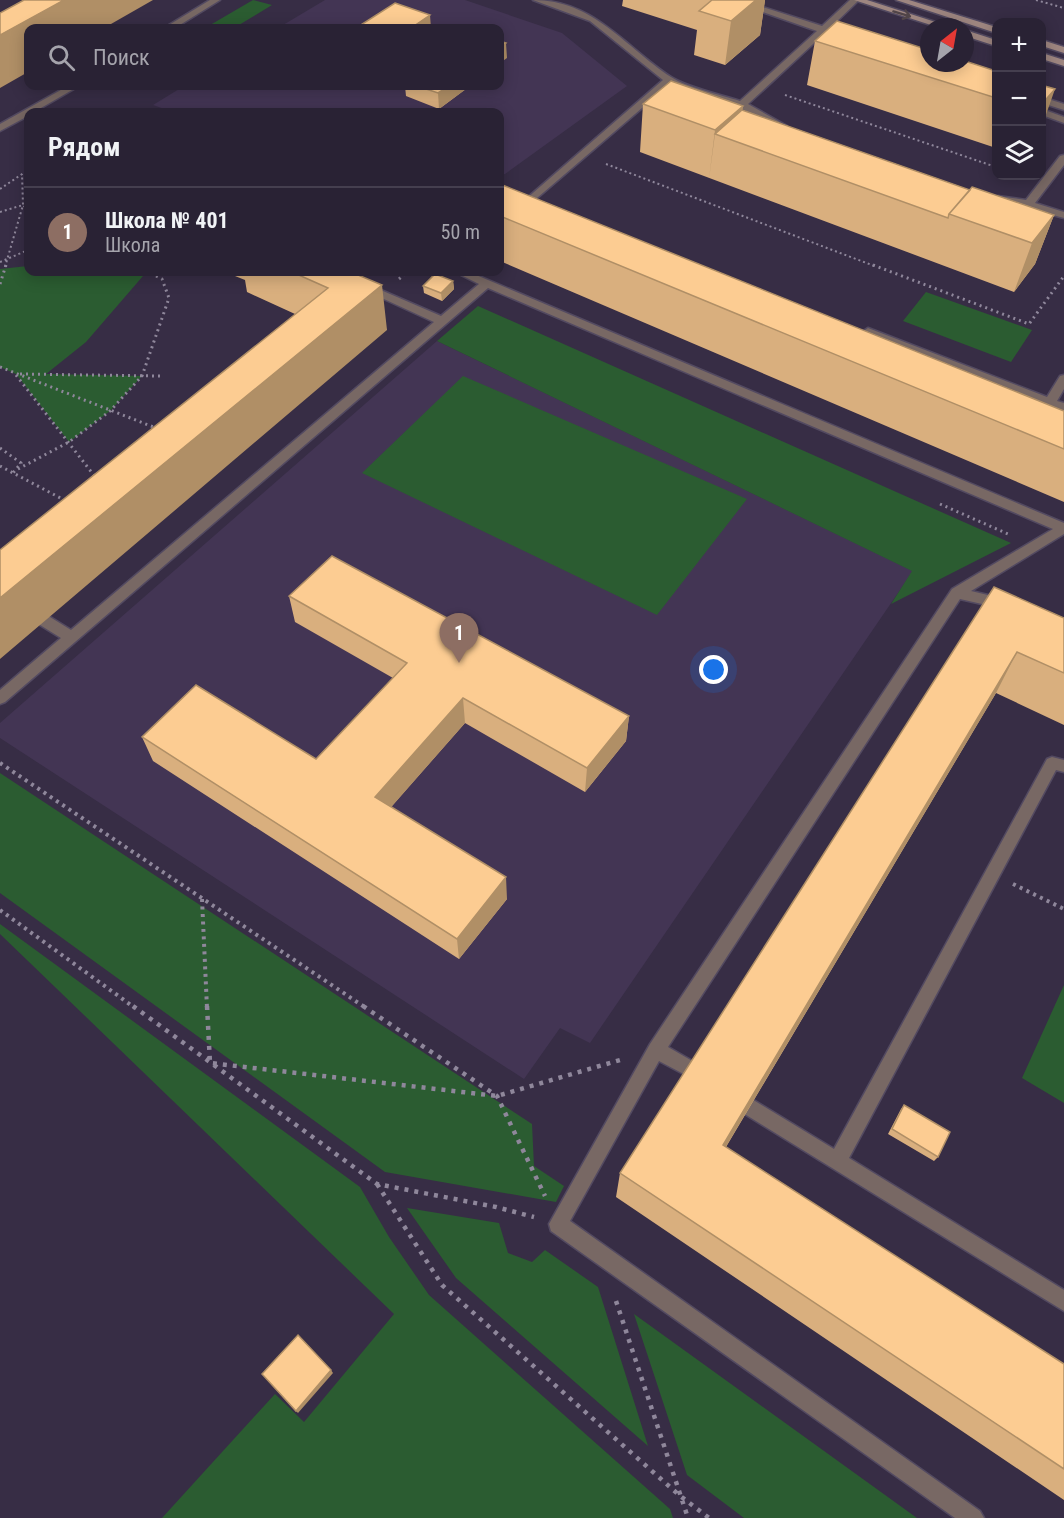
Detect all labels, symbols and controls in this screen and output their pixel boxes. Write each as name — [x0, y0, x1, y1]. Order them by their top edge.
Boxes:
one-way arrow — [892, 9, 911, 20]
north arrow — [920, 18, 974, 72]
map controls — [992, 18, 1046, 180]
button: + — [992, 18, 1046, 72]
search box — [24, 24, 504, 90]
icon: search — [45, 41, 78, 74]
text: Поиск — [93, 45, 150, 70]
button: − — [992, 72, 1046, 126]
button: layers — [992, 126, 1046, 180]
text: Рядом — [48, 132, 120, 162]
text: Школа № 401 — [105, 208, 229, 233]
text: 1 — [62, 220, 73, 244]
text: 50 m — [441, 220, 480, 244]
text: Школа — [105, 233, 160, 257]
pin: 1 — [440, 614, 478, 663]
your location — [699, 655, 728, 684]

